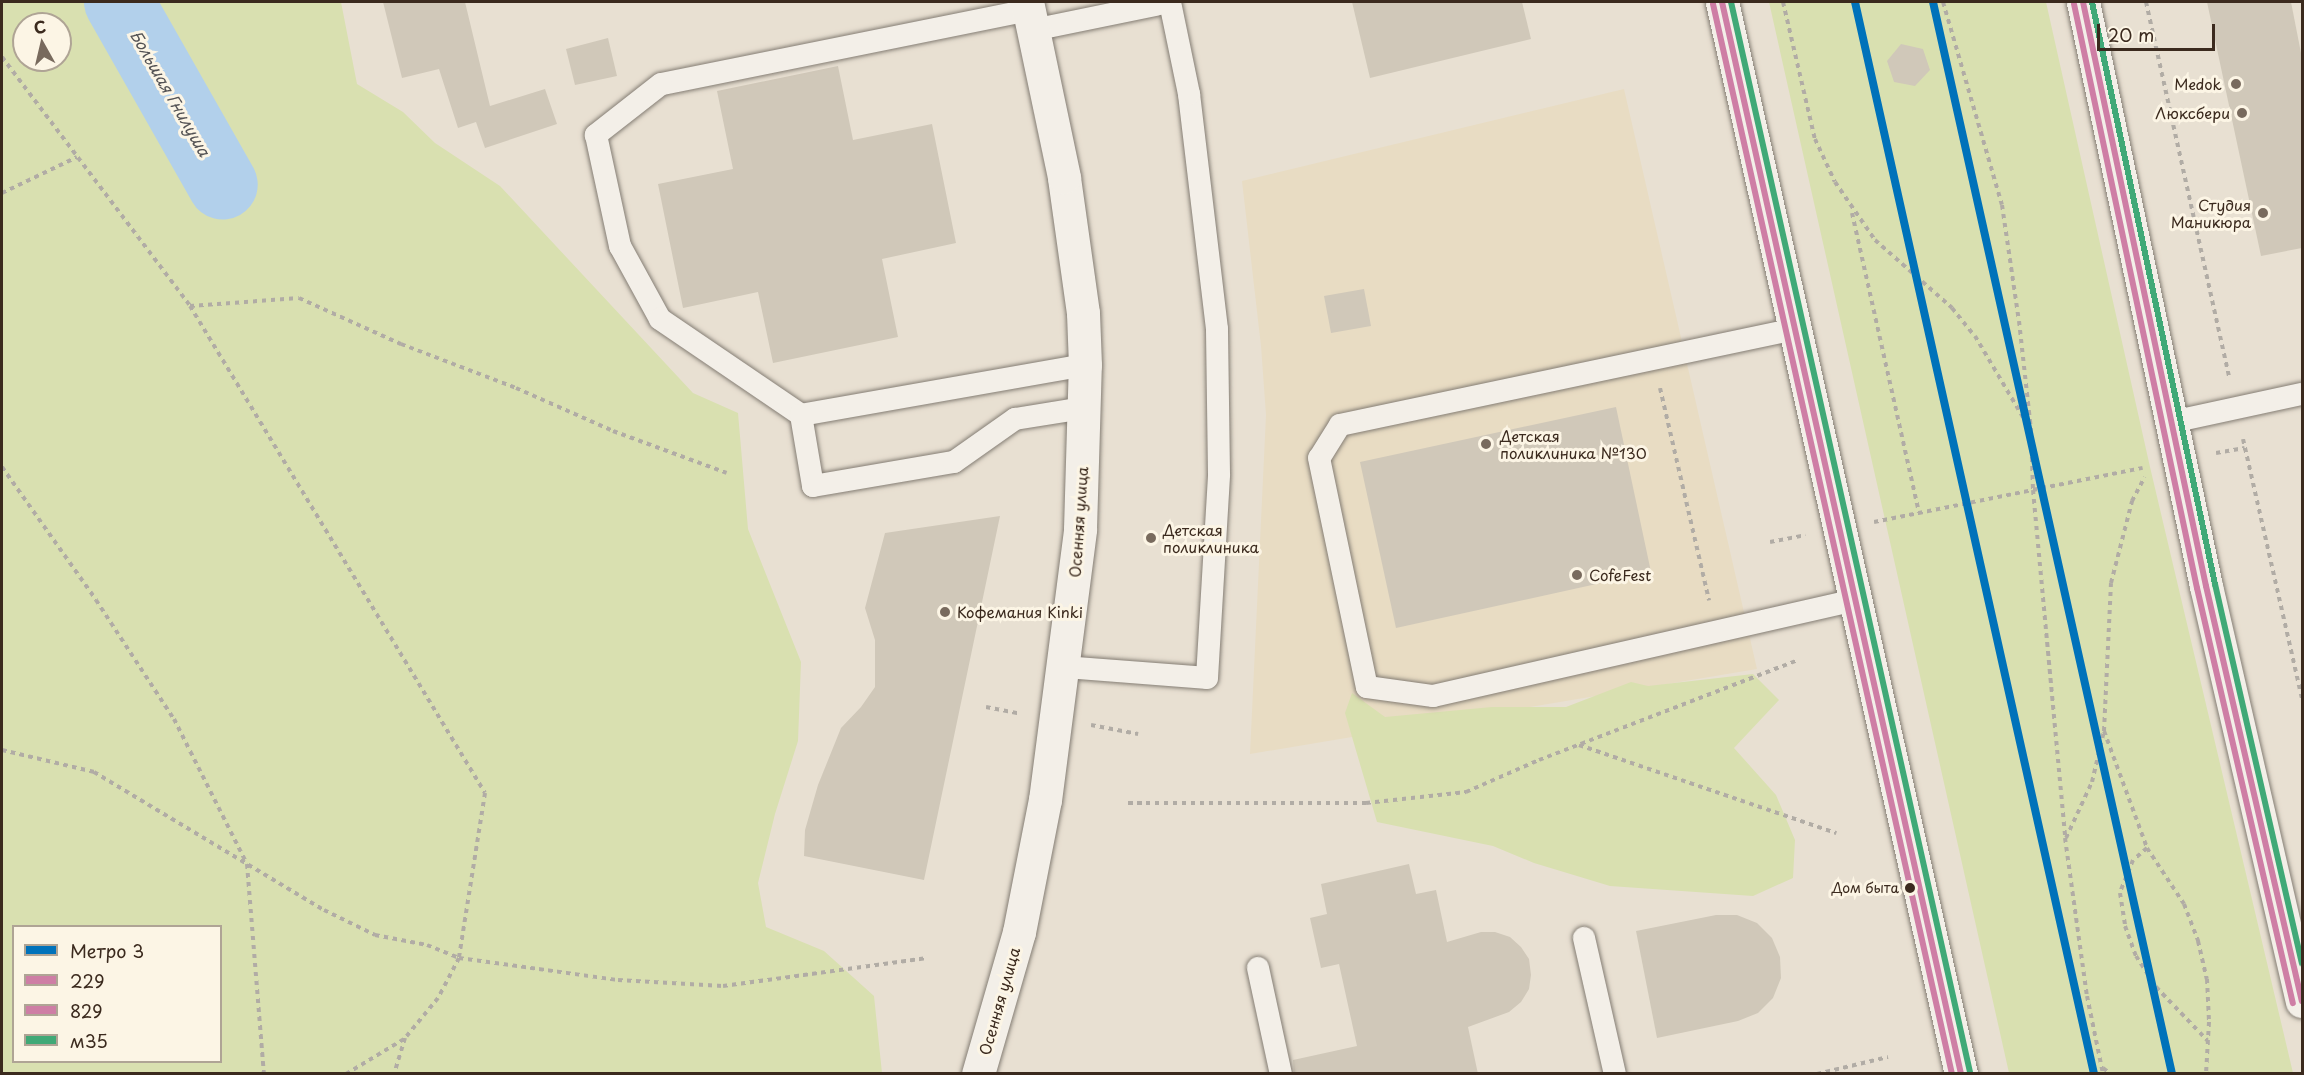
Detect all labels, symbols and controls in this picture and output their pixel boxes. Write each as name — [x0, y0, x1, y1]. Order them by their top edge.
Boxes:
north arrow — [12, 12, 72, 72]
scale bar — [2100, 12, 2218, 50]
text: С — [32, 13, 47, 39]
text: 20 m — [2108, 21, 2154, 48]
water label: Большая Гнилуша — [127, 27, 215, 159]
place label: Medok — [2174, 75, 2222, 93]
marker: Medok — [2227, 75, 2245, 93]
place label: Люксбери — [2155, 104, 2230, 122]
marker: Люксбери — [2235, 106, 2249, 120]
place label: Студия Маникюра — [2171, 195, 2251, 230]
marker: Студия Маникюра — [2256, 206, 2270, 220]
place label: Детская поликлиника №130 — [1500, 426, 1647, 461]
marker: Детская поликлиника №130 — [1477, 435, 1495, 453]
street label: Осенняя улица — [1065, 466, 1091, 578]
place label: Детская поликлиника — [1163, 520, 1259, 555]
marker: Детская поликлиника — [1144, 531, 1158, 545]
place label: CofeFest — [1589, 566, 1651, 584]
marker: CofeFest — [1570, 568, 1584, 582]
place label: Кофемания Kinki — [957, 603, 1083, 621]
marker: Кофемания Kinki — [938, 605, 952, 619]
place label: Дом быта — [1831, 880, 1899, 896]
marker: Дом быта — [1904, 882, 1916, 894]
legend — [12, 925, 222, 1063]
text: Метро 3 — [70, 937, 144, 964]
street label: Осенняя улица — [975, 945, 1023, 1057]
text: 229 — [70, 967, 104, 994]
text: 829 — [70, 997, 103, 1024]
text: м35 — [70, 1027, 108, 1054]

